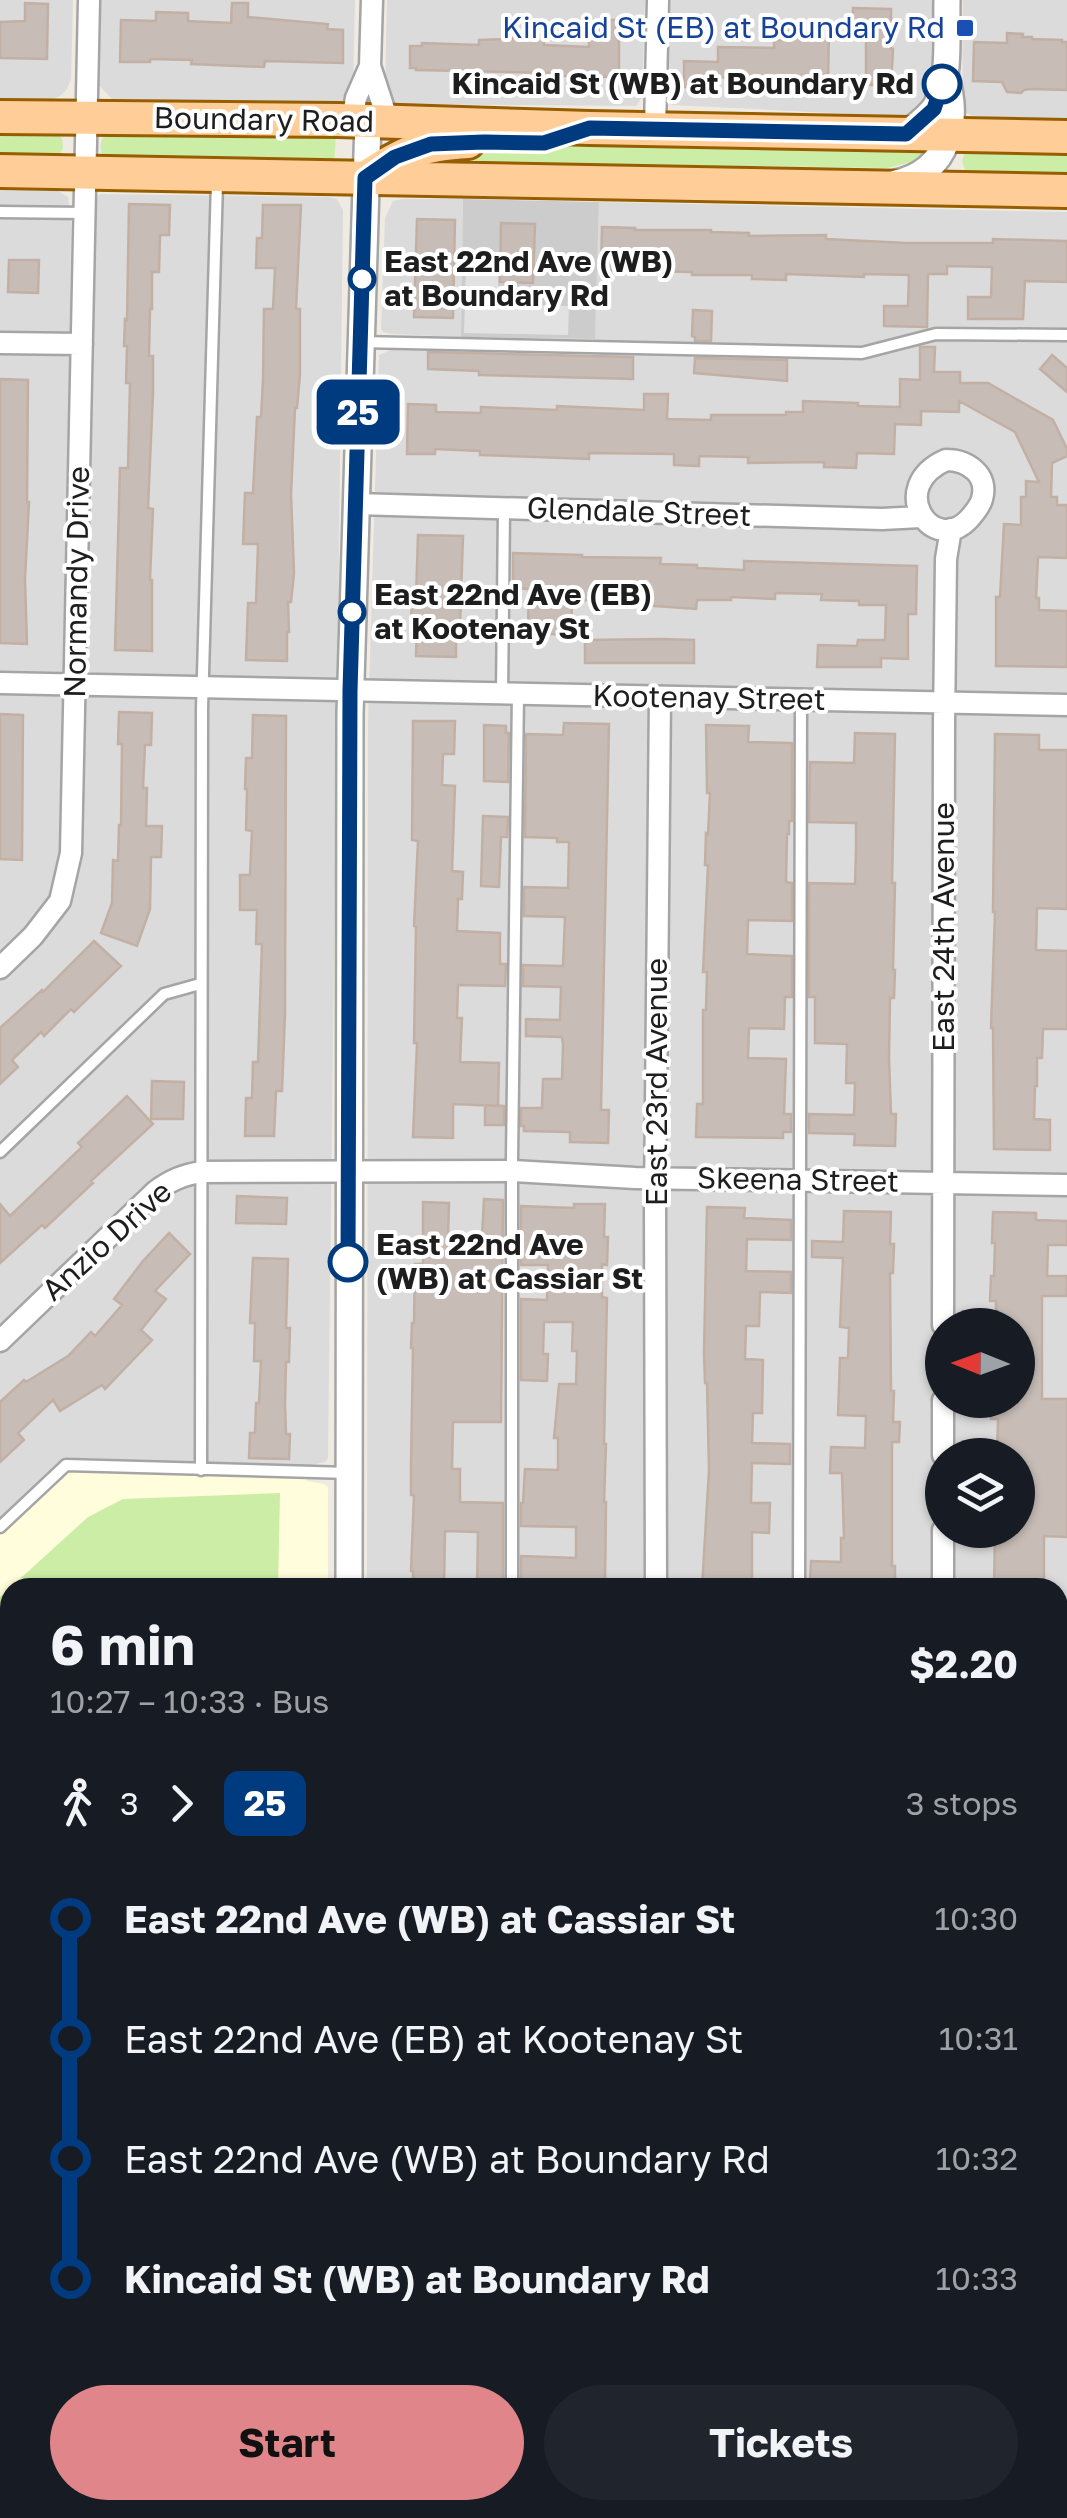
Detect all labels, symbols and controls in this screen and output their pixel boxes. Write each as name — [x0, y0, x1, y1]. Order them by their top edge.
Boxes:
place label: Kincaid St (EB) at Boundary Rd — [502, 9, 945, 45]
marker: Kincaid St (EB) at Boundary Rd — [954, 17, 976, 39]
place label: Kincaid St (WB) at Boundary Rd — [452, 65, 914, 101]
marker: Kincaid St (WB) at Boundary Rd — [923, 65, 961, 103]
street label: Boundary Road — [153, 99, 375, 139]
place label: East 22nd Ave (WB) at Boundary Rd — [384, 243, 673, 313]
marker: East 22nd Ave (WB) at Boundary Rd — [349, 266, 375, 292]
line badge: 25 — [313, 380, 403, 444]
text: 25 — [337, 391, 379, 433]
street label: Normandy Drive — [56, 466, 96, 698]
street label: Glendale Street — [526, 489, 752, 533]
place label: East 22nd Ave (EB) at Kootenay St — [374, 576, 652, 646]
marker: East 22nd Ave (EB) at Kootenay St — [339, 599, 365, 625]
street label: Kootenay Street — [592, 677, 826, 717]
street label: East 24th Avenue — [925, 802, 961, 1052]
street label: East 23rd Avenue — [638, 958, 674, 1206]
street label: Skeena Street — [697, 1159, 899, 1199]
street label: Anzio Drive — [34, 1173, 178, 1308]
place label: East 22nd Ave (WB) at Cassiar St — [376, 1226, 643, 1296]
marker: East 22nd Ave (WB) at Cassiar St — [329, 1243, 367, 1281]
north arrow — [925, 1308, 1035, 1418]
map controls — [925, 1308, 1035, 1548]
button: layers — [925, 1438, 1035, 1548]
text: 6 min — [50, 1611, 195, 1677]
text: $2.20 — [909, 1641, 1018, 1686]
text: 10:27 – 10:33 · Bus — [50, 1682, 329, 1720]
icon: walk — [50, 1776, 105, 1831]
icon: forward — [154, 1776, 209, 1831]
text: 25 — [244, 1782, 286, 1824]
text: 3 — [120, 1784, 139, 1822]
text: 3 stops — [906, 1784, 1018, 1822]
text: East 22nd Ave (WB) at Cassiar St — [124, 1896, 735, 1941]
text: 10:30 — [934, 1899, 1018, 1937]
text: East 22nd Ave (EB) at Kootenay St — [124, 2016, 743, 2061]
text: 10:31 — [939, 2019, 1018, 2057]
text: East 22nd Ave (WB) at Boundary Rd — [124, 2136, 770, 2181]
text: 10:32 — [936, 2139, 1018, 2177]
text: Kincaid St (WB) at Boundary Rd — [124, 2256, 710, 2301]
text: 10:33 — [936, 2259, 1018, 2297]
button: Start — [50, 2385, 524, 2500]
button: Tickets — [544, 2385, 1018, 2500]

